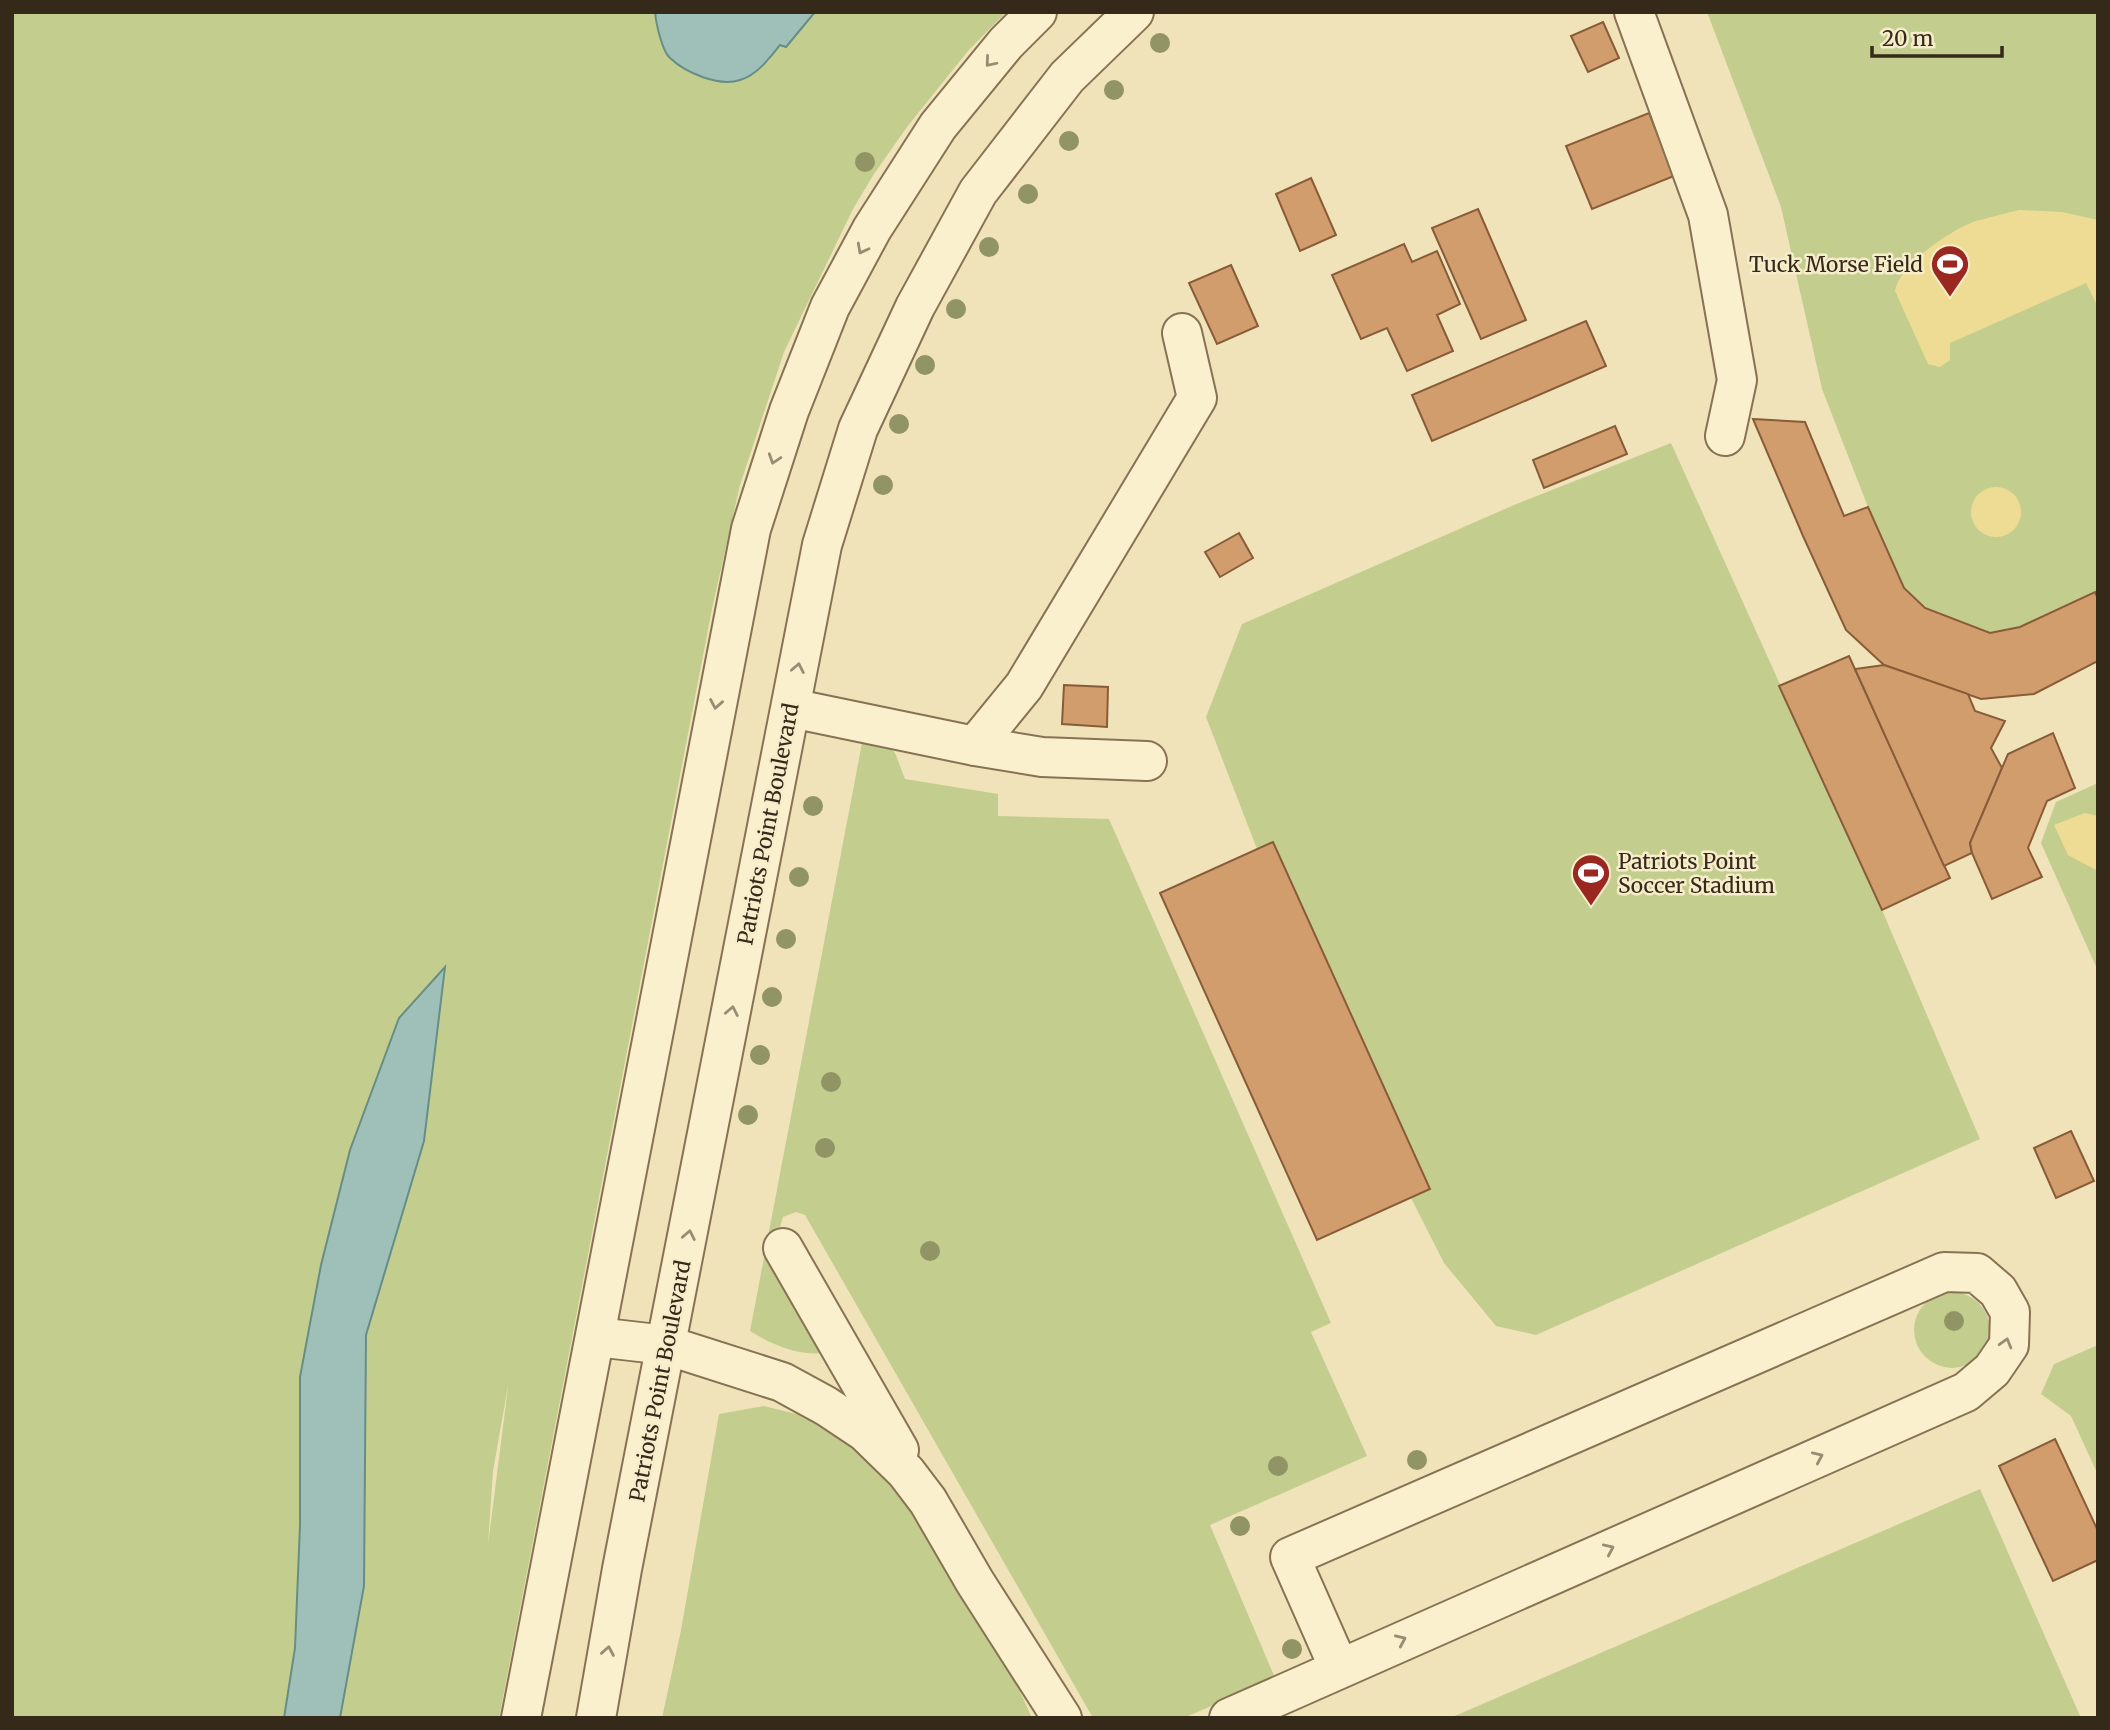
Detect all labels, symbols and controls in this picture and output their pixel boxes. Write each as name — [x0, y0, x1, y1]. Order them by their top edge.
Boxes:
scale bar — [1872, 14, 2002, 58]
text: 20 m — [1882, 25, 1934, 52]
one-way arrow — [986, 54, 998, 67]
one-way arrow — [856, 242, 870, 254]
sports icon: Tuck Morse Field — [1929, 243, 1971, 298]
place label: Tuck Morse Field — [1749, 251, 1923, 278]
one-way arrow — [768, 452, 782, 464]
one-way arrow — [790, 662, 805, 674]
one-way arrow — [710, 698, 725, 710]
street label: Patriots Point Boulevard — [731, 701, 805, 947]
place label: Patriots Point Soccer Stadium — [1618, 848, 1775, 899]
sports icon: Patriots Point Soccer Stadium — [1570, 852, 1612, 907]
one-way arrow — [724, 1006, 739, 1018]
one-way arrow — [680, 1229, 695, 1241]
street label: Patriots Point Boulevard — [623, 1258, 697, 1504]
one-way arrow — [1998, 1337, 2012, 1349]
one-way arrow — [1810, 1451, 1823, 1465]
one-way arrow — [1602, 1543, 1615, 1557]
one-way arrow — [1394, 1634, 1406, 1648]
one-way arrow — [600, 1645, 615, 1656]

